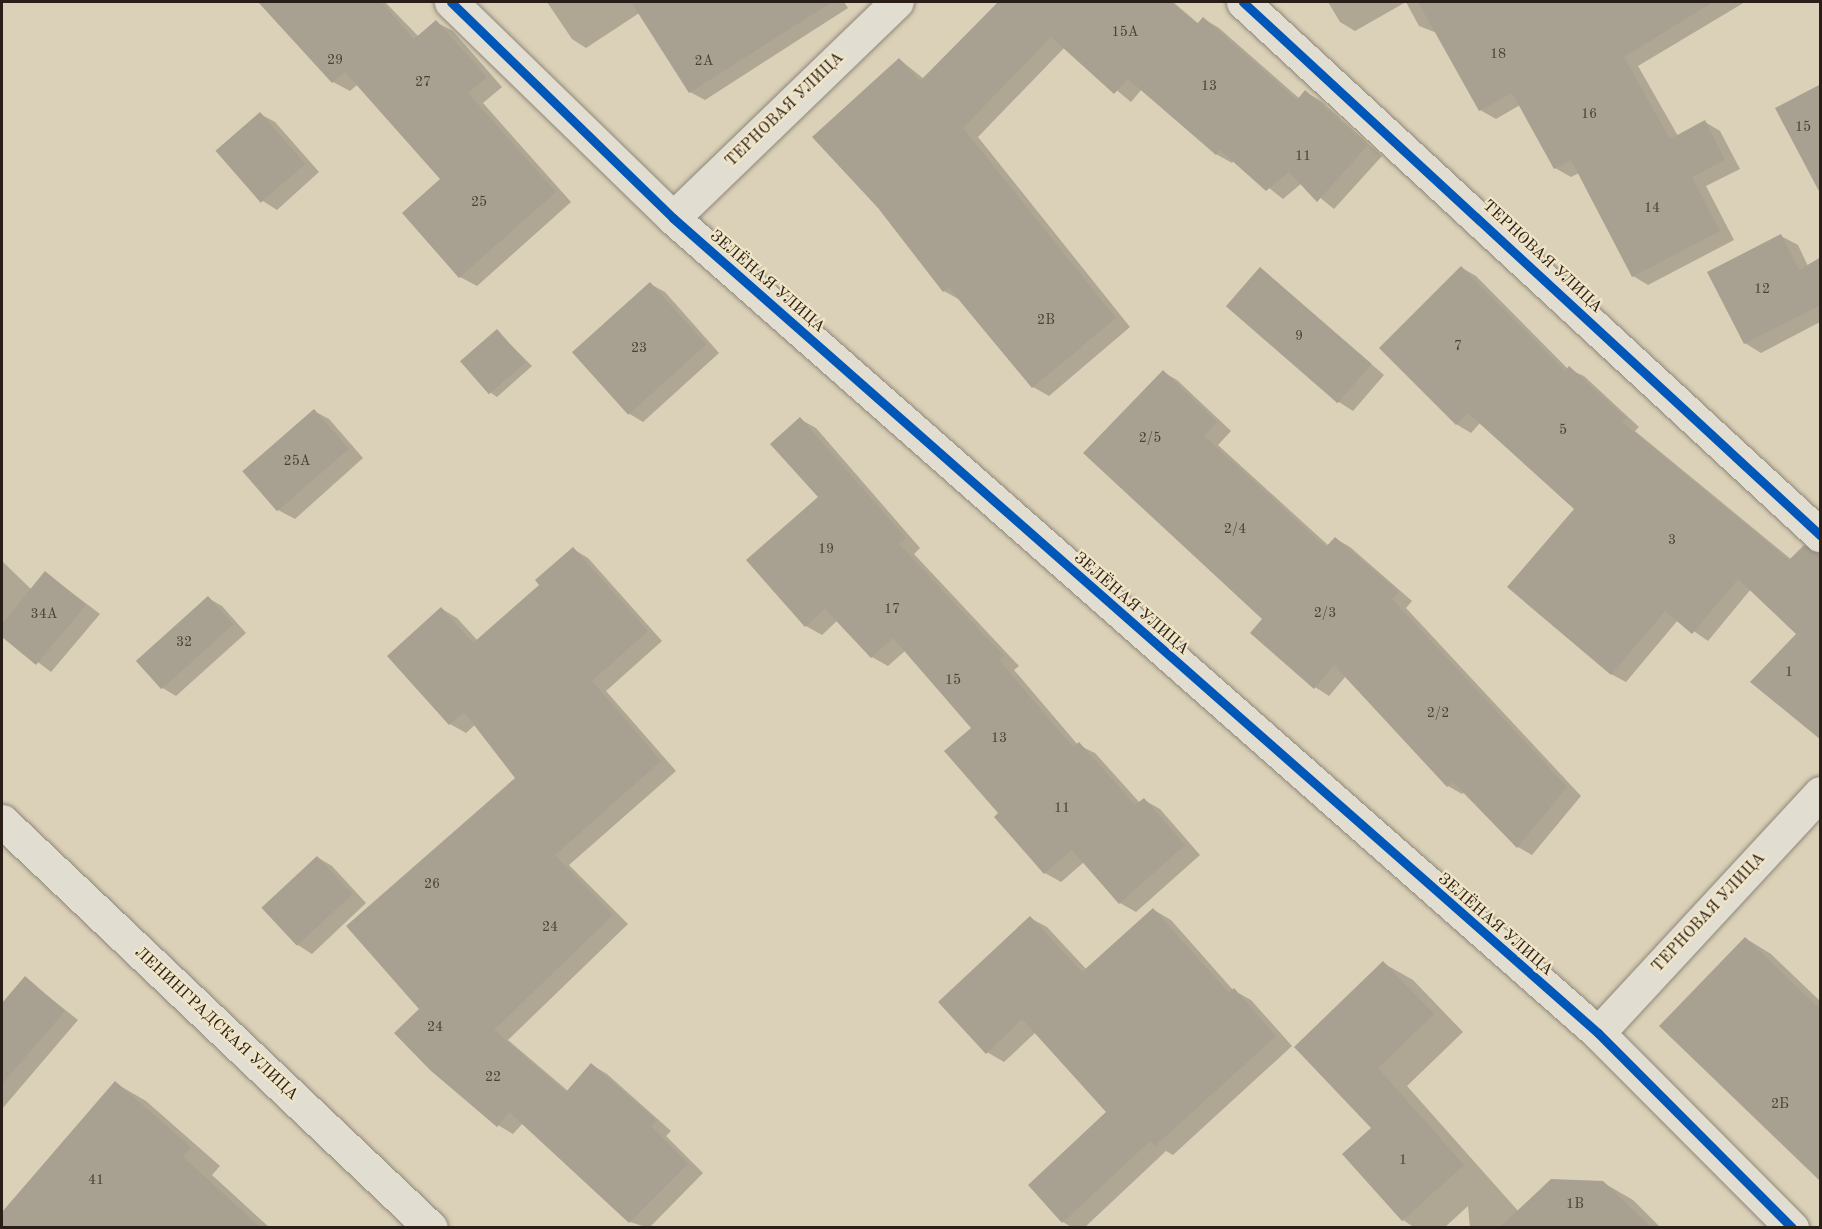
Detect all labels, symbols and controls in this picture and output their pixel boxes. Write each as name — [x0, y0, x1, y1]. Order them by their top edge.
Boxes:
house number: 15А — [1112, 24, 1138, 40]
house number: 18 — [1490, 46, 1506, 62]
street label: ТЕРНОВАЯ УЛИЦА — [722, 49, 848, 171]
house number: 29 — [327, 52, 343, 68]
house number: 2А — [695, 53, 713, 69]
house number: 27 — [415, 74, 431, 90]
house number: 13 — [1201, 78, 1217, 94]
house number: 16 — [1581, 106, 1597, 122]
house number: 15 — [1795, 119, 1811, 135]
house number: 11 — [1295, 148, 1311, 164]
house number: 25 — [471, 194, 487, 210]
street label: ТЕРНОВАЯ УЛИЦА — [1478, 196, 1606, 318]
house number: 14 — [1644, 200, 1660, 216]
street label: ЗЕЛЁНАЯ УЛИЦА — [705, 227, 829, 337]
house number: 12 — [1754, 281, 1770, 297]
house number: 2В — [1037, 312, 1055, 328]
house number: 9 — [1295, 328, 1303, 344]
house number: 7 — [1454, 338, 1462, 354]
house number: 23 — [631, 340, 647, 356]
house number: 5 — [1559, 422, 1567, 438]
house number: 2/5 — [1139, 430, 1161, 446]
house number: 25А — [284, 453, 310, 469]
house number: 2/4 — [1224, 521, 1246, 537]
house number: 3 — [1668, 532, 1676, 548]
house number: 19 — [818, 541, 834, 557]
street label: ЗЕЛЁНАЯ УЛИЦА — [1069, 549, 1193, 659]
house number: 17 — [884, 601, 900, 617]
house number: 2/3 — [1314, 605, 1336, 621]
house number: 34А — [31, 606, 57, 622]
house number: 32 — [176, 634, 192, 650]
house number: 1 — [1785, 664, 1793, 680]
house number: 15 — [945, 672, 961, 688]
house number: 2/2 — [1427, 705, 1449, 721]
house number: 13 — [991, 730, 1007, 746]
house number: 11 — [1054, 800, 1070, 816]
street label: ТЕРНОВАЯ УЛИЦА — [1648, 849, 1770, 977]
street label: ЗЕЛЁНАЯ УЛИЦА — [1433, 870, 1557, 980]
house number: 26 — [424, 876, 440, 892]
house number: 24 — [542, 919, 558, 935]
street label: ЛЕНИНГРАДСКАЯ УЛИЦА — [130, 943, 302, 1105]
house number: 24 — [427, 1019, 443, 1035]
house number: 22 — [485, 1069, 501, 1085]
house number: 2Б — [1771, 1096, 1789, 1112]
house number: 1 — [1399, 1152, 1407, 1168]
house number: 41 — [88, 1172, 104, 1188]
house number: 1В — [1566, 1196, 1584, 1212]

